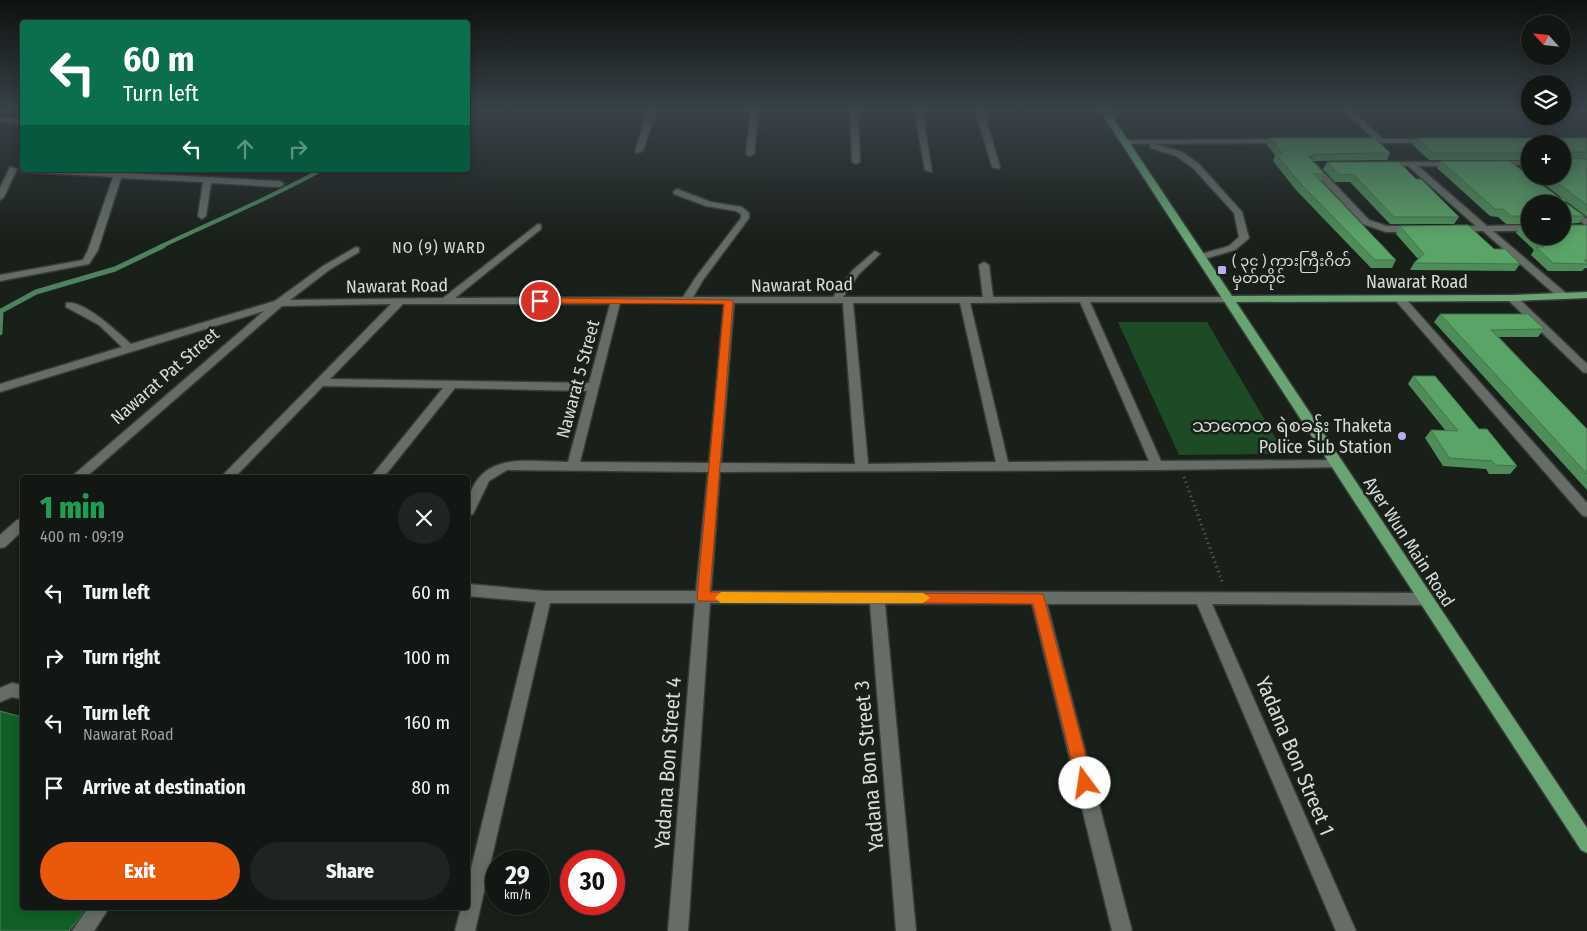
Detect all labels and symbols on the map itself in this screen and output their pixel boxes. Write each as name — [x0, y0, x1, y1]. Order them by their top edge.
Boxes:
north arrow — [1521, 15, 1571, 65]
district label: NO (9) WARD — [392, 238, 486, 257]
place label: ( ၃၄ ) ကားကြီးဂိတ် မှတ်တိုင် — [1232, 251, 1351, 290]
marker: ( ၃၄ ) ကားကြီးဂိတ် မှတ်တိုင် — [1216, 264, 1228, 276]
street label: Nawarat Road — [1366, 271, 1468, 293]
street label: Nawarat Road — [751, 273, 853, 297]
street label: Nawarat Road — [346, 274, 448, 298]
pin — [519, 280, 561, 322]
street label: Nawarat 5 Street — [552, 317, 604, 441]
street label: Nawarat Pat Street — [106, 323, 224, 429]
place label: သာကေတ ရဲစခန်း Thaketa Police Sub Station — [1192, 413, 1392, 458]
marker: သာကေတ ရဲစခန်း Thaketa Police Sub Station — [1396, 430, 1408, 442]
street label: Ayer Wun Main Road — [1359, 473, 1459, 611]
street label: Yadana Bon Street 1 — [1250, 673, 1340, 839]
street label: Yadana Bon Street 4 — [649, 676, 687, 850]
street label: Yadana Bon Street 3 — [849, 679, 889, 853]
position arrow — [1058, 756, 1110, 808]
speed limit sign: 30 — [560, 850, 625, 915]

